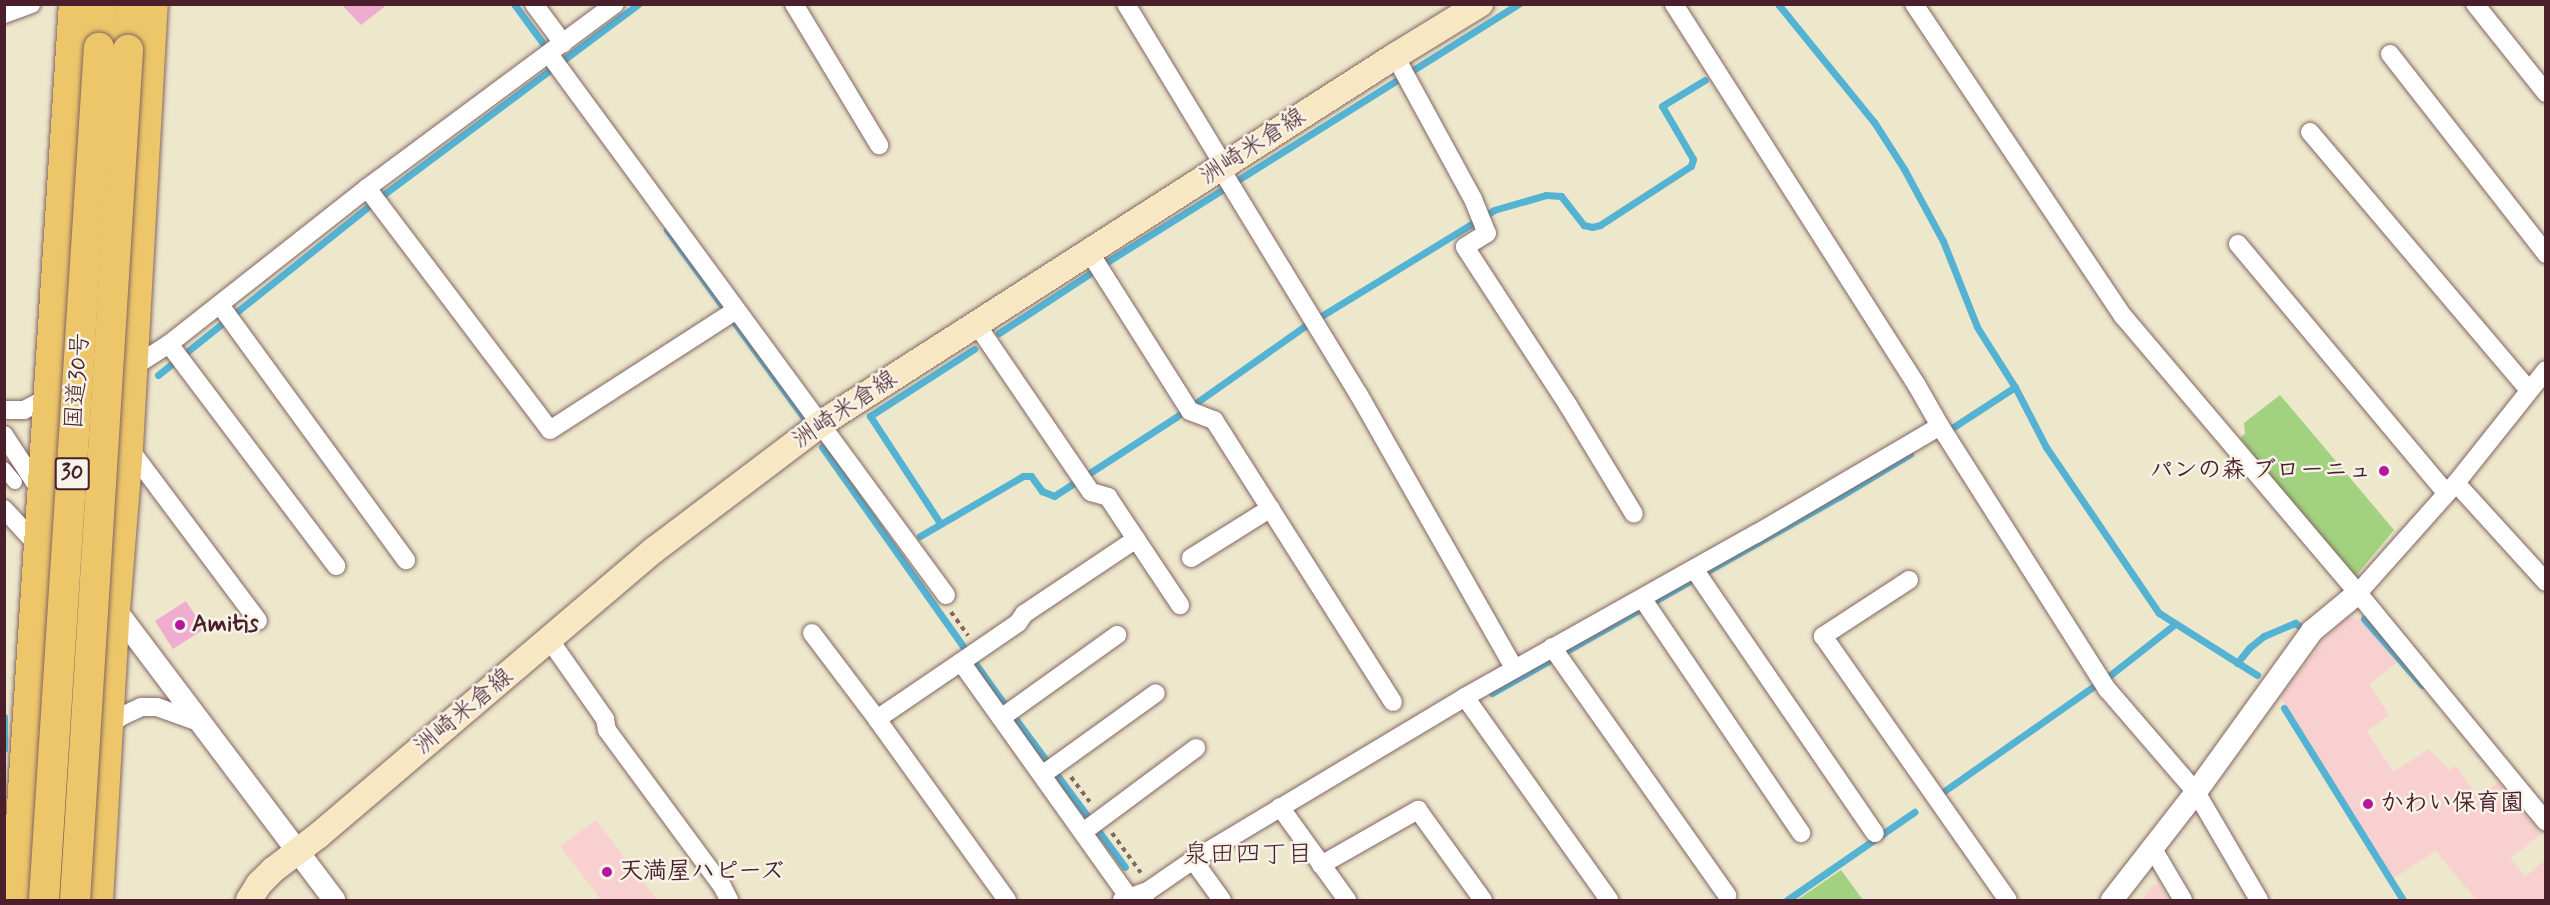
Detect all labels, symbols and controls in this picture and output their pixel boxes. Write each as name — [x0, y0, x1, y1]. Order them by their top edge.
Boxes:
street label: 洲崎米倉線 — [1195, 102, 1311, 192]
street label: 国道30号 — [60, 332, 96, 430]
street label: 洲崎米倉線 — [787, 365, 903, 455]
road number: 30 — [54, 455, 90, 493]
place label: パンの森 ブローニュ — [2150, 457, 2372, 485]
marker: パンの森 ブローニュ — [2377, 464, 2391, 478]
place label: Amitis — [192, 611, 258, 639]
marker: Amitis — [173, 618, 187, 632]
street label: 洲崎米倉線 — [409, 662, 519, 762]
place label: かわい保育園 — [2380, 790, 2524, 818]
marker: かわい保育園 — [2361, 797, 2375, 811]
district label: 泉田四丁目 — [1183, 840, 1313, 872]
place label: 天満屋ハピーズ — [619, 858, 786, 886]
marker: 天満屋ハピーズ — [600, 865, 614, 879]

